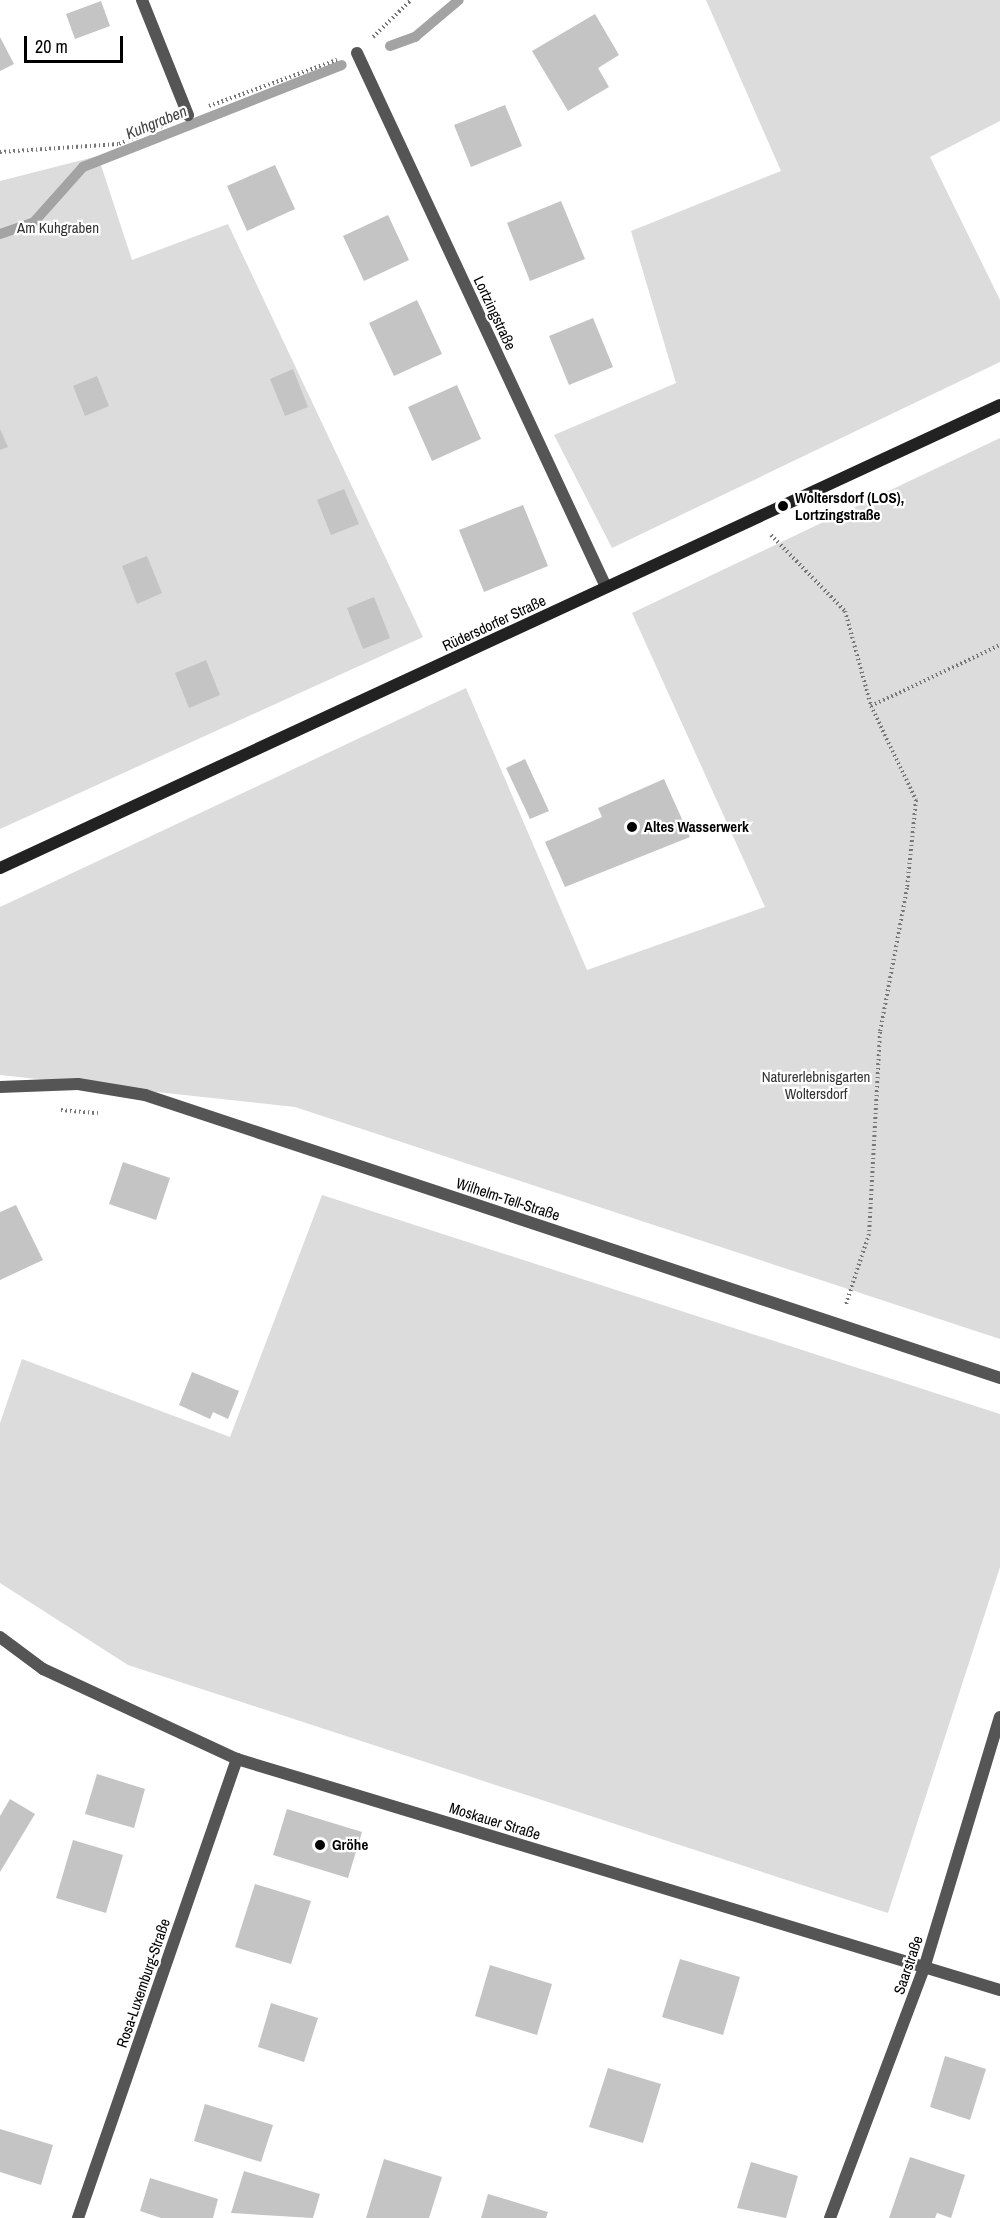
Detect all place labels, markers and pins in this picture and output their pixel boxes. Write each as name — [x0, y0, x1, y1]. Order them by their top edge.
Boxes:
place label: Woltersdorf (LOS), Lortzingstraße — [795, 488, 904, 523]
marker: Woltersdorf (LOS), Lortzingstraße — [776, 499, 790, 513]
place label: Altes Wasserwerk — [644, 818, 749, 836]
marker: Altes Wasserwerk — [625, 820, 639, 834]
place label: Gröhe — [332, 1836, 368, 1854]
marker: Gröhe — [313, 1838, 327, 1852]

